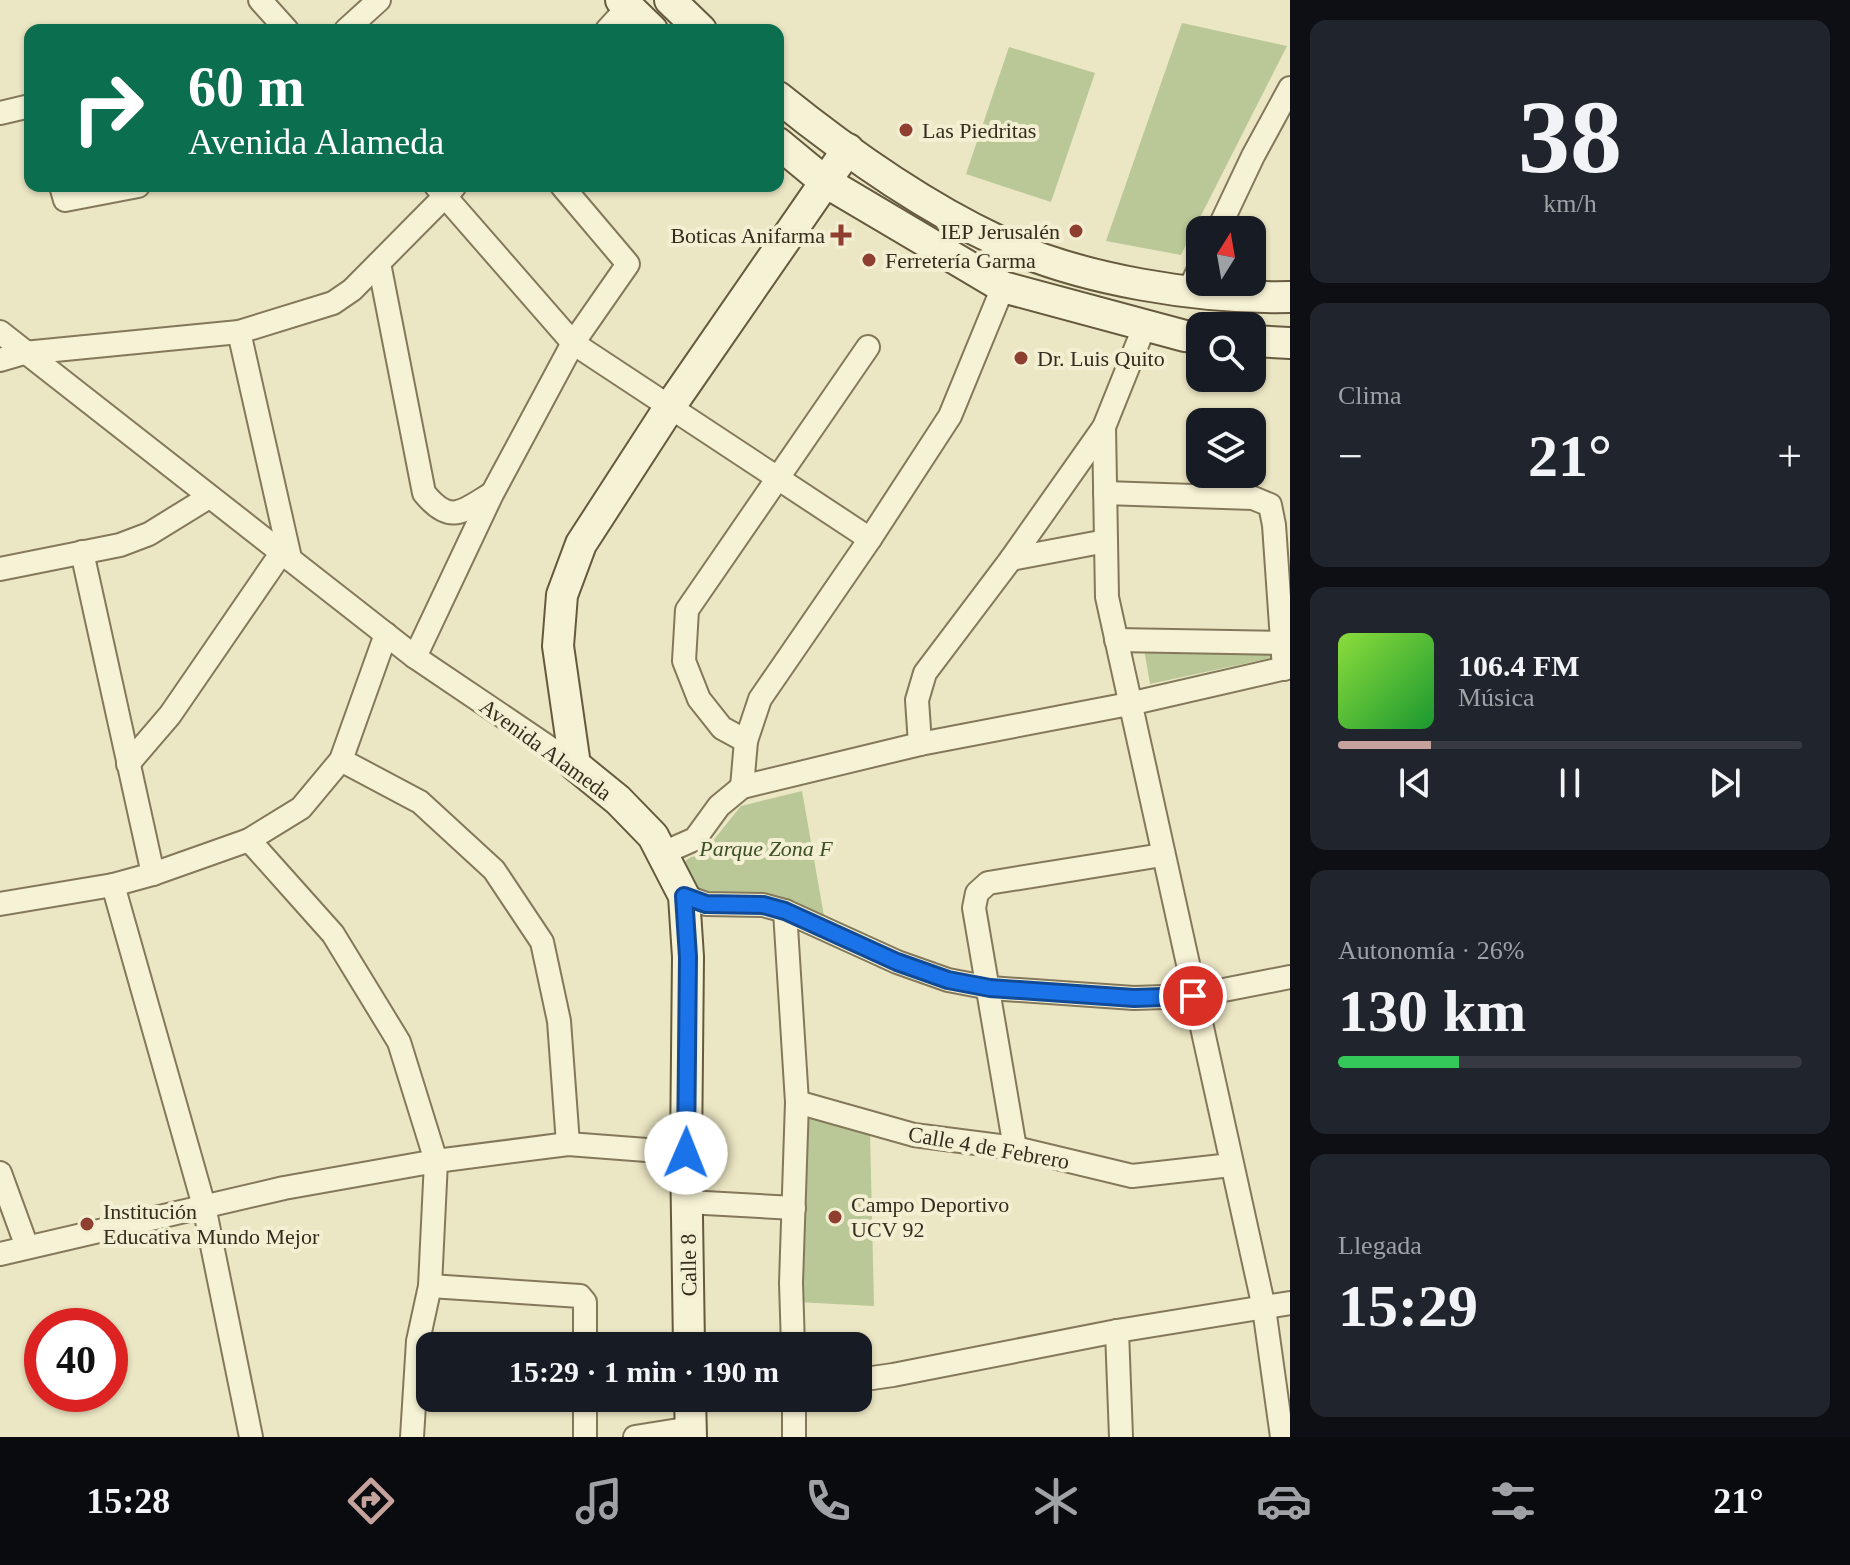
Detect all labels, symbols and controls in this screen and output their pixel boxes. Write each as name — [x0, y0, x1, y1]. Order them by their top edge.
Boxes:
icon: right — [56, 56, 160, 160]
text: 60 m — [188, 56, 305, 118]
text: 38 — [1518, 79, 1622, 194]
place label: Las Piedritas — [922, 118, 1036, 143]
marker: Las Piedritas — [897, 121, 915, 139]
text: Avenida Alameda — [188, 122, 444, 162]
text: km/h — [1543, 189, 1597, 218]
north arrow — [1186, 216, 1266, 296]
map controls — [1186, 216, 1266, 488]
place label: IEP Jerusalén — [940, 219, 1060, 244]
marker: IEP Jerusalén — [1067, 222, 1085, 240]
place label: Boticas Anifarma — [670, 223, 825, 248]
marker: Boticas Anifarma — [832, 226, 850, 244]
place label: Ferretería Garma — [885, 248, 1036, 273]
marker: Ferretería Garma — [860, 251, 878, 269]
button: search — [1186, 312, 1266, 392]
place label: Dr. Luis Quito — [1037, 346, 1165, 371]
marker: Dr. Luis Quito — [1012, 349, 1030, 367]
text: Clima — [1338, 381, 1402, 410]
button: layers — [1186, 408, 1266, 488]
text: 21° — [1528, 423, 1612, 489]
text: − — [1338, 432, 1363, 481]
text: + — [1777, 432, 1802, 481]
text: 106.4 FM — [1458, 649, 1580, 682]
text: Música — [1458, 683, 1535, 712]
street label: Avenida Alameda — [475, 693, 617, 806]
icon: previous — [1393, 761, 1437, 805]
icon: pause — [1548, 761, 1592, 805]
icon: next — [1703, 761, 1747, 805]
park label: Parque Zona F — [698, 836, 833, 861]
text: Autonomía · 26% — [1338, 936, 1524, 965]
pin — [1159, 962, 1227, 1030]
icon: arrive — [1171, 974, 1215, 1018]
text: 130 km — [1338, 978, 1526, 1044]
position arrow — [644, 1111, 728, 1195]
street label: Calle 4 de Febrero — [906, 1121, 1071, 1174]
place label: Campo Deportivo UCV 92 — [851, 1192, 1009, 1242]
place label: Institución Educativa Mundo Mejor — [103, 1199, 320, 1249]
marker: Campo Deportivo UCV 92 — [826, 1208, 844, 1226]
marker: Institución Educativa Mundo Mejor — [78, 1215, 96, 1233]
text: Llegada — [1338, 1231, 1422, 1260]
street label: Calle 8 — [675, 1233, 702, 1297]
text: 15:29 — [1338, 1273, 1478, 1339]
speed limit sign: 40 — [24, 1308, 128, 1412]
text: 15:29 · 1 min · 190 m — [509, 1355, 779, 1388]
icon: directions — [343, 1473, 399, 1529]
icon: music — [571, 1473, 627, 1529]
icon: phone — [800, 1473, 856, 1529]
icon: climate — [1028, 1473, 1084, 1529]
icon: car — [1256, 1473, 1312, 1529]
icon: filters — [1485, 1473, 1541, 1529]
text: 15:28 — [86, 1481, 170, 1521]
text: 21° — [1713, 1481, 1764, 1521]

